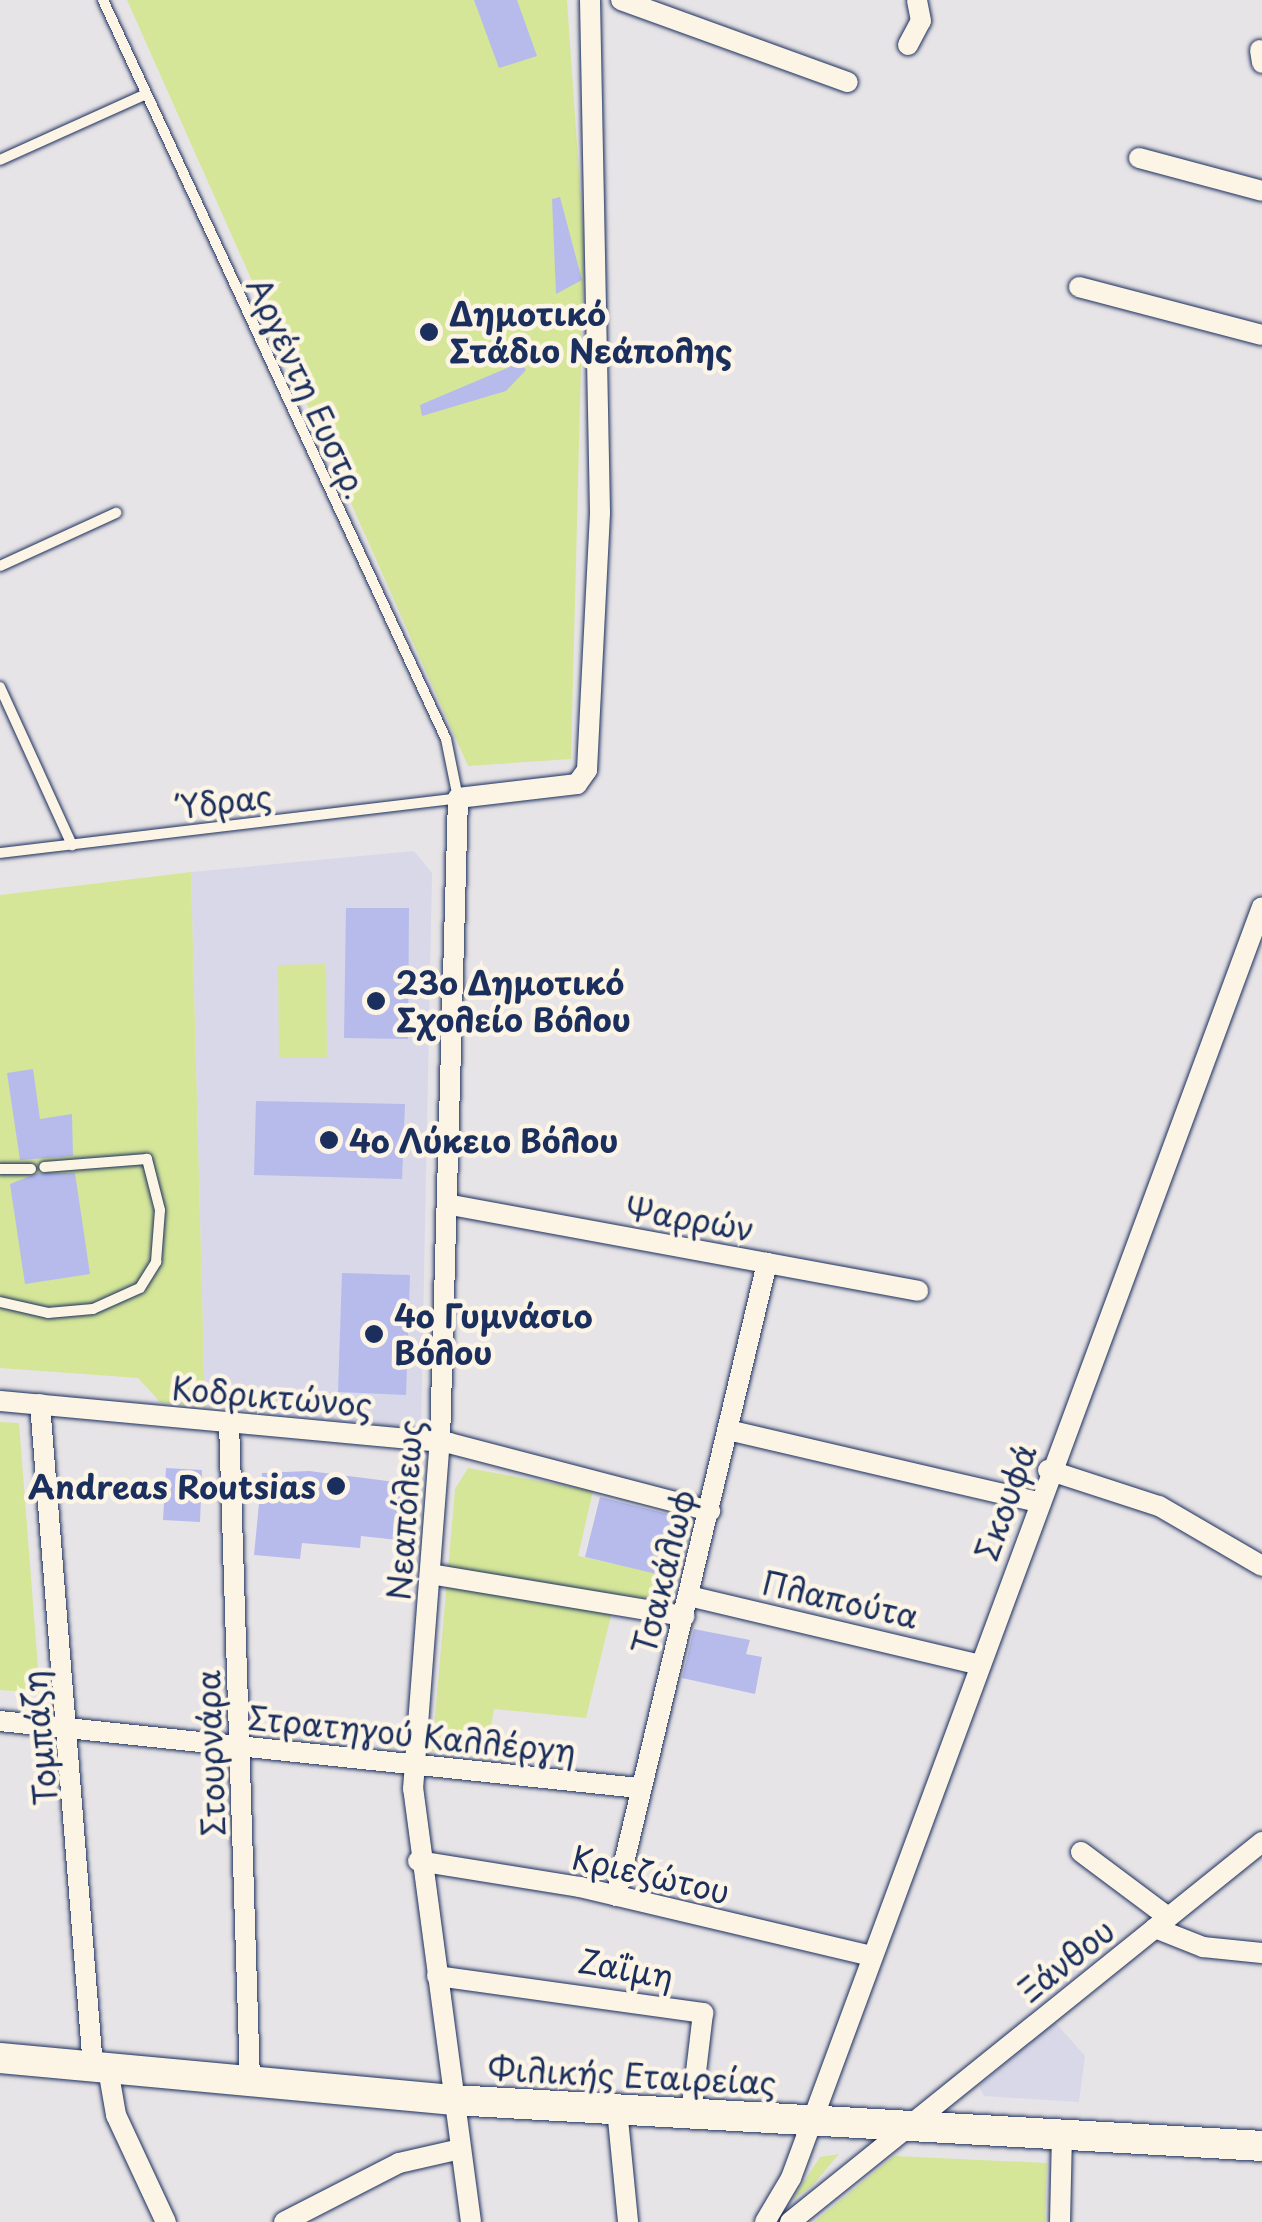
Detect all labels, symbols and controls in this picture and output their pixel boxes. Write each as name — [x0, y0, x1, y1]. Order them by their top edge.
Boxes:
street label: Αργέντη Ευστρ. — [239, 270, 377, 506]
place label: Δημοτικό Στάδιο Νεάπολης — [449, 295, 734, 370]
marker: Δημοτικό Στάδιο Νεάπολης — [418, 321, 440, 343]
street label: Ύδρας — [178, 776, 274, 826]
place label: 23ο Δημοτικό Σχολείο Βόλου — [396, 964, 632, 1039]
marker: 23ο Δημοτικό Σχολείο Βόλου — [365, 990, 387, 1012]
place label: 4ο Λύκειο Βόλου — [349, 1121, 622, 1159]
marker: 4ο Λύκειο Βόλου — [318, 1129, 340, 1151]
street label: Ψαρρών — [623, 1188, 757, 1248]
place label: 4ο Γυμνάσιο Βόλου — [394, 1297, 594, 1372]
marker: 4ο Γυμνάσιο Βόλου — [363, 1323, 385, 1345]
street label: Κοδρικτώνος — [170, 1368, 374, 1424]
street label: Νεαπόλεως — [379, 1418, 429, 1602]
street label: Σκουφά — [966, 1439, 1044, 1565]
place label: Andreas Routsias — [30, 1467, 316, 1505]
marker: Andreas Routsias — [325, 1475, 347, 1497]
street label: Τσακάλωφ — [624, 1486, 702, 1658]
street label: Πλαπούτα — [758, 1562, 922, 1636]
street label: Τομπάζη — [14, 1669, 64, 1807]
street label: Στουρνάρα — [188, 1669, 232, 1837]
street label: Στρατηγού Καλλέργη — [247, 1698, 577, 1770]
street label: Κριεζώτου — [568, 1837, 734, 1911]
street label: Ξάνθου — [1010, 1911, 1122, 2009]
street label: Ζαΐμη — [576, 1941, 676, 1995]
street label: Φιλικής Εταιρείας — [486, 2048, 778, 2102]

